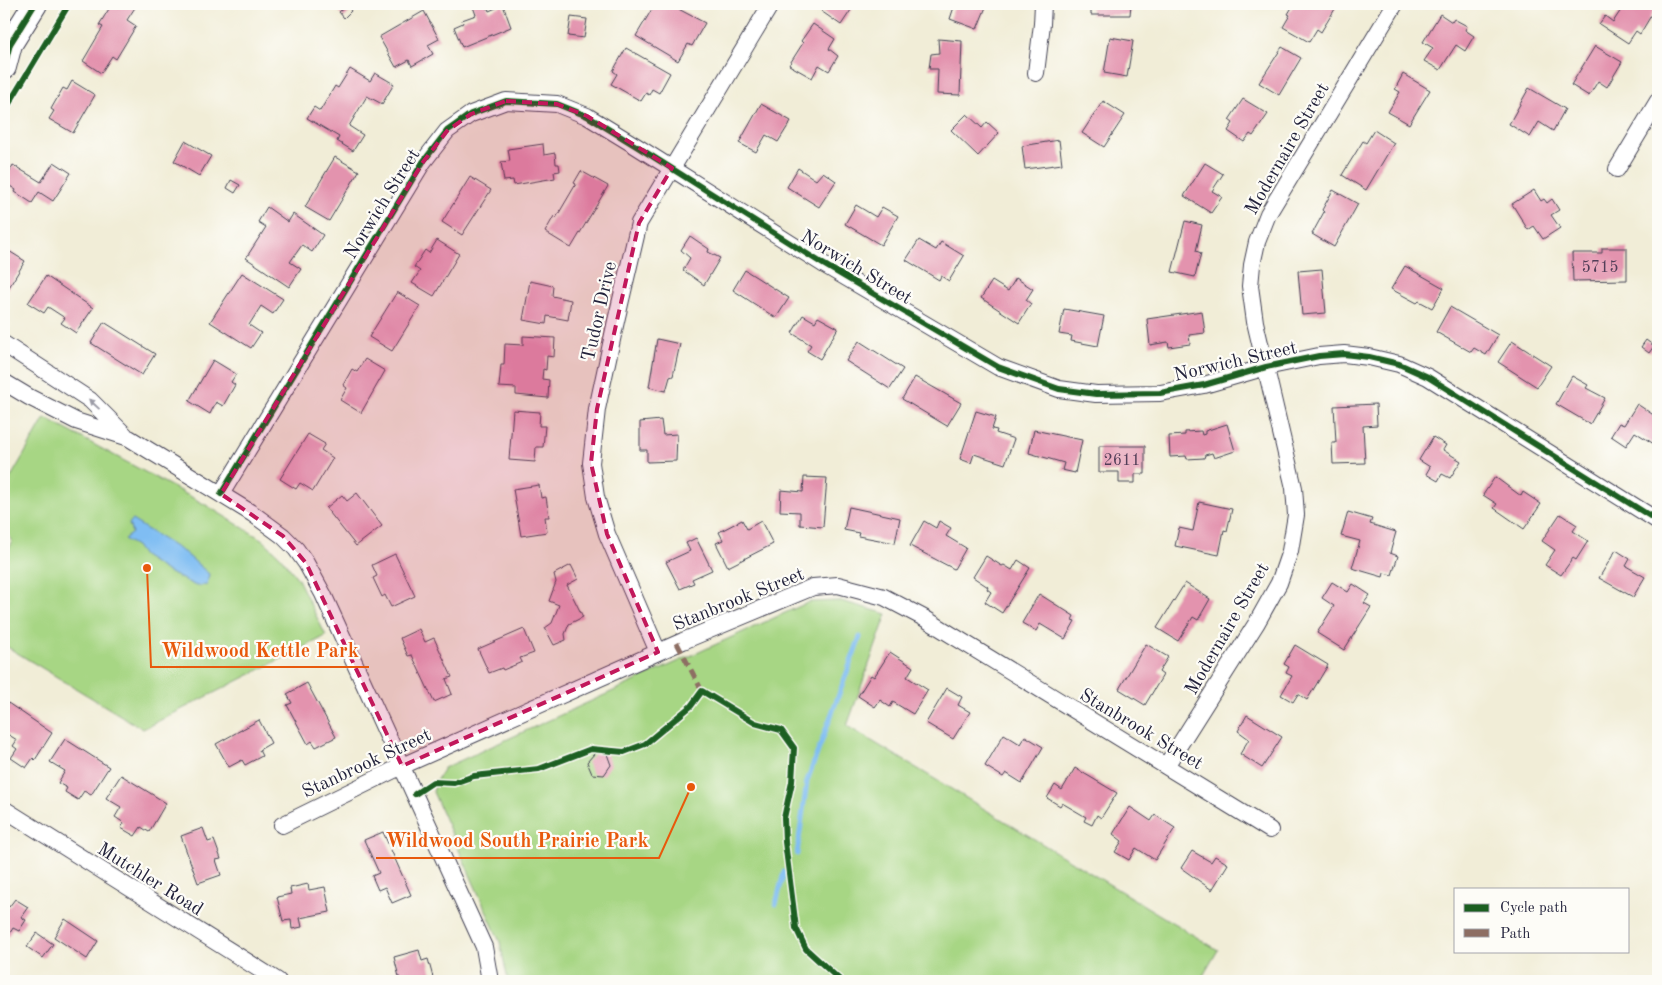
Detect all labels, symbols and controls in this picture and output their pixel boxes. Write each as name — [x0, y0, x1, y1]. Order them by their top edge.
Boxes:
street label: Modernaire Street — [1243, 80, 1334, 218]
street label: Norwich Street — [342, 146, 425, 263]
street label: Norwich Street — [797, 228, 915, 309]
street label: Tudor Drive — [580, 260, 621, 363]
house number: 5715 — [1581, 260, 1619, 276]
street label: Norwich Street — [1172, 339, 1299, 386]
one-way arrow — [88, 398, 100, 410]
house number: 2611 — [1103, 453, 1141, 469]
street label: Modernaire Street — [1183, 560, 1274, 698]
street label: Stanbrook Street — [670, 565, 807, 635]
callout: Wildwood Kettle Park — [151, 632, 369, 667]
text: Wildwood Kettle Park — [161, 642, 359, 662]
street label: Stanbrook Street — [1076, 686, 1206, 774]
street label: Stanbrook Street — [300, 726, 435, 802]
callout: Wildwood South Prairie Park — [376, 823, 659, 858]
text: Wildwood South Prairie Park — [385, 832, 649, 852]
street label: Mutchler Road — [93, 840, 206, 920]
legend — [1454, 888, 1630, 952]
text: Cycle path — [1500, 901, 1568, 916]
text: Path — [1500, 927, 1530, 942]

